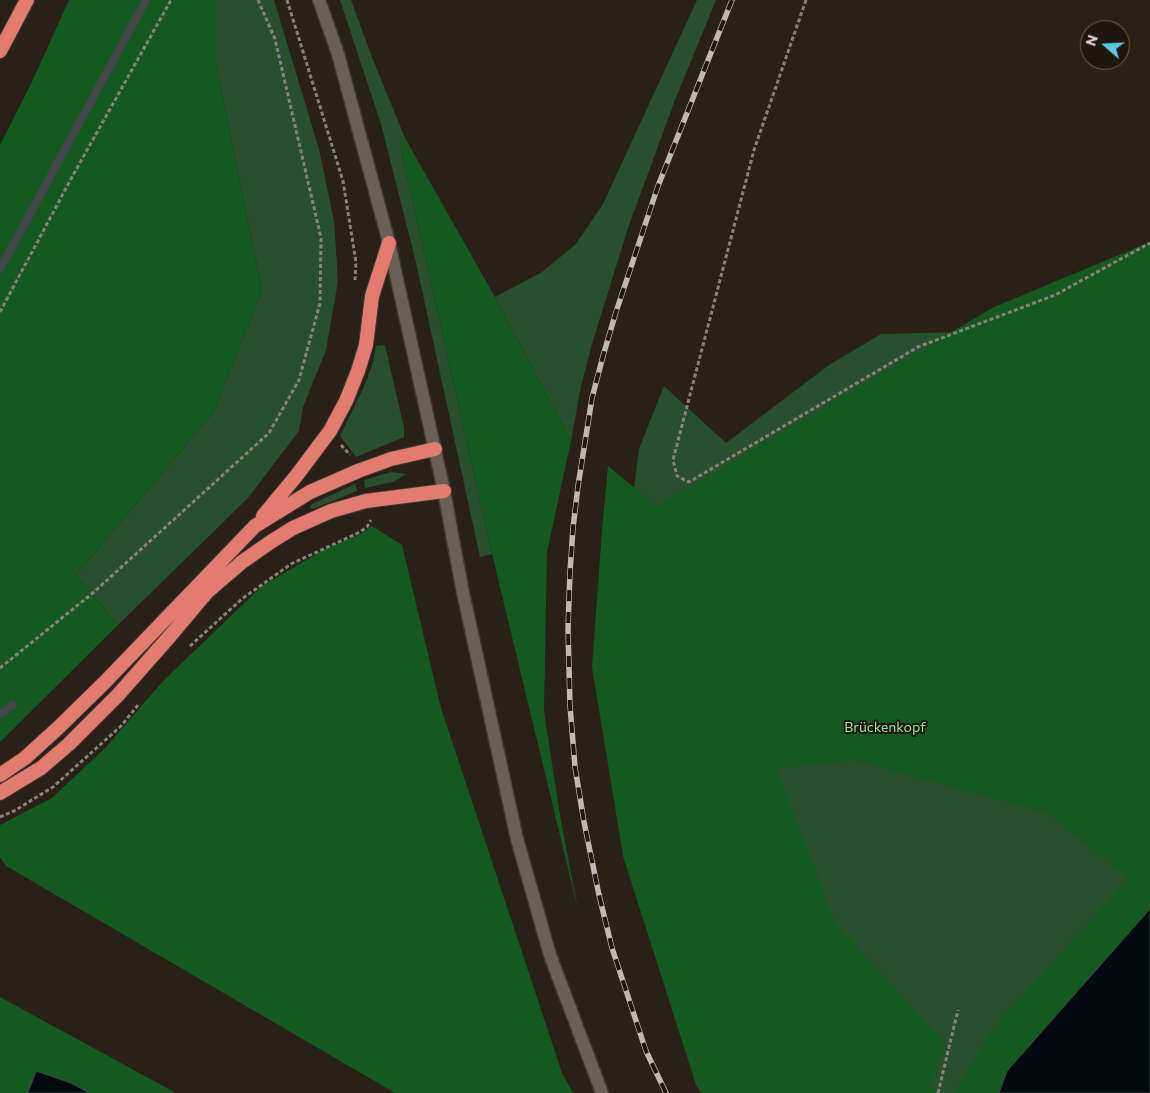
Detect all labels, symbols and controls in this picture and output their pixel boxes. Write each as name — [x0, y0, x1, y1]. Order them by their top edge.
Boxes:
north arrow — [1080, 20, 1130, 70]
text: N — [1082, 33, 1101, 48]
park label: Brückenkopf — [844, 719, 926, 735]

